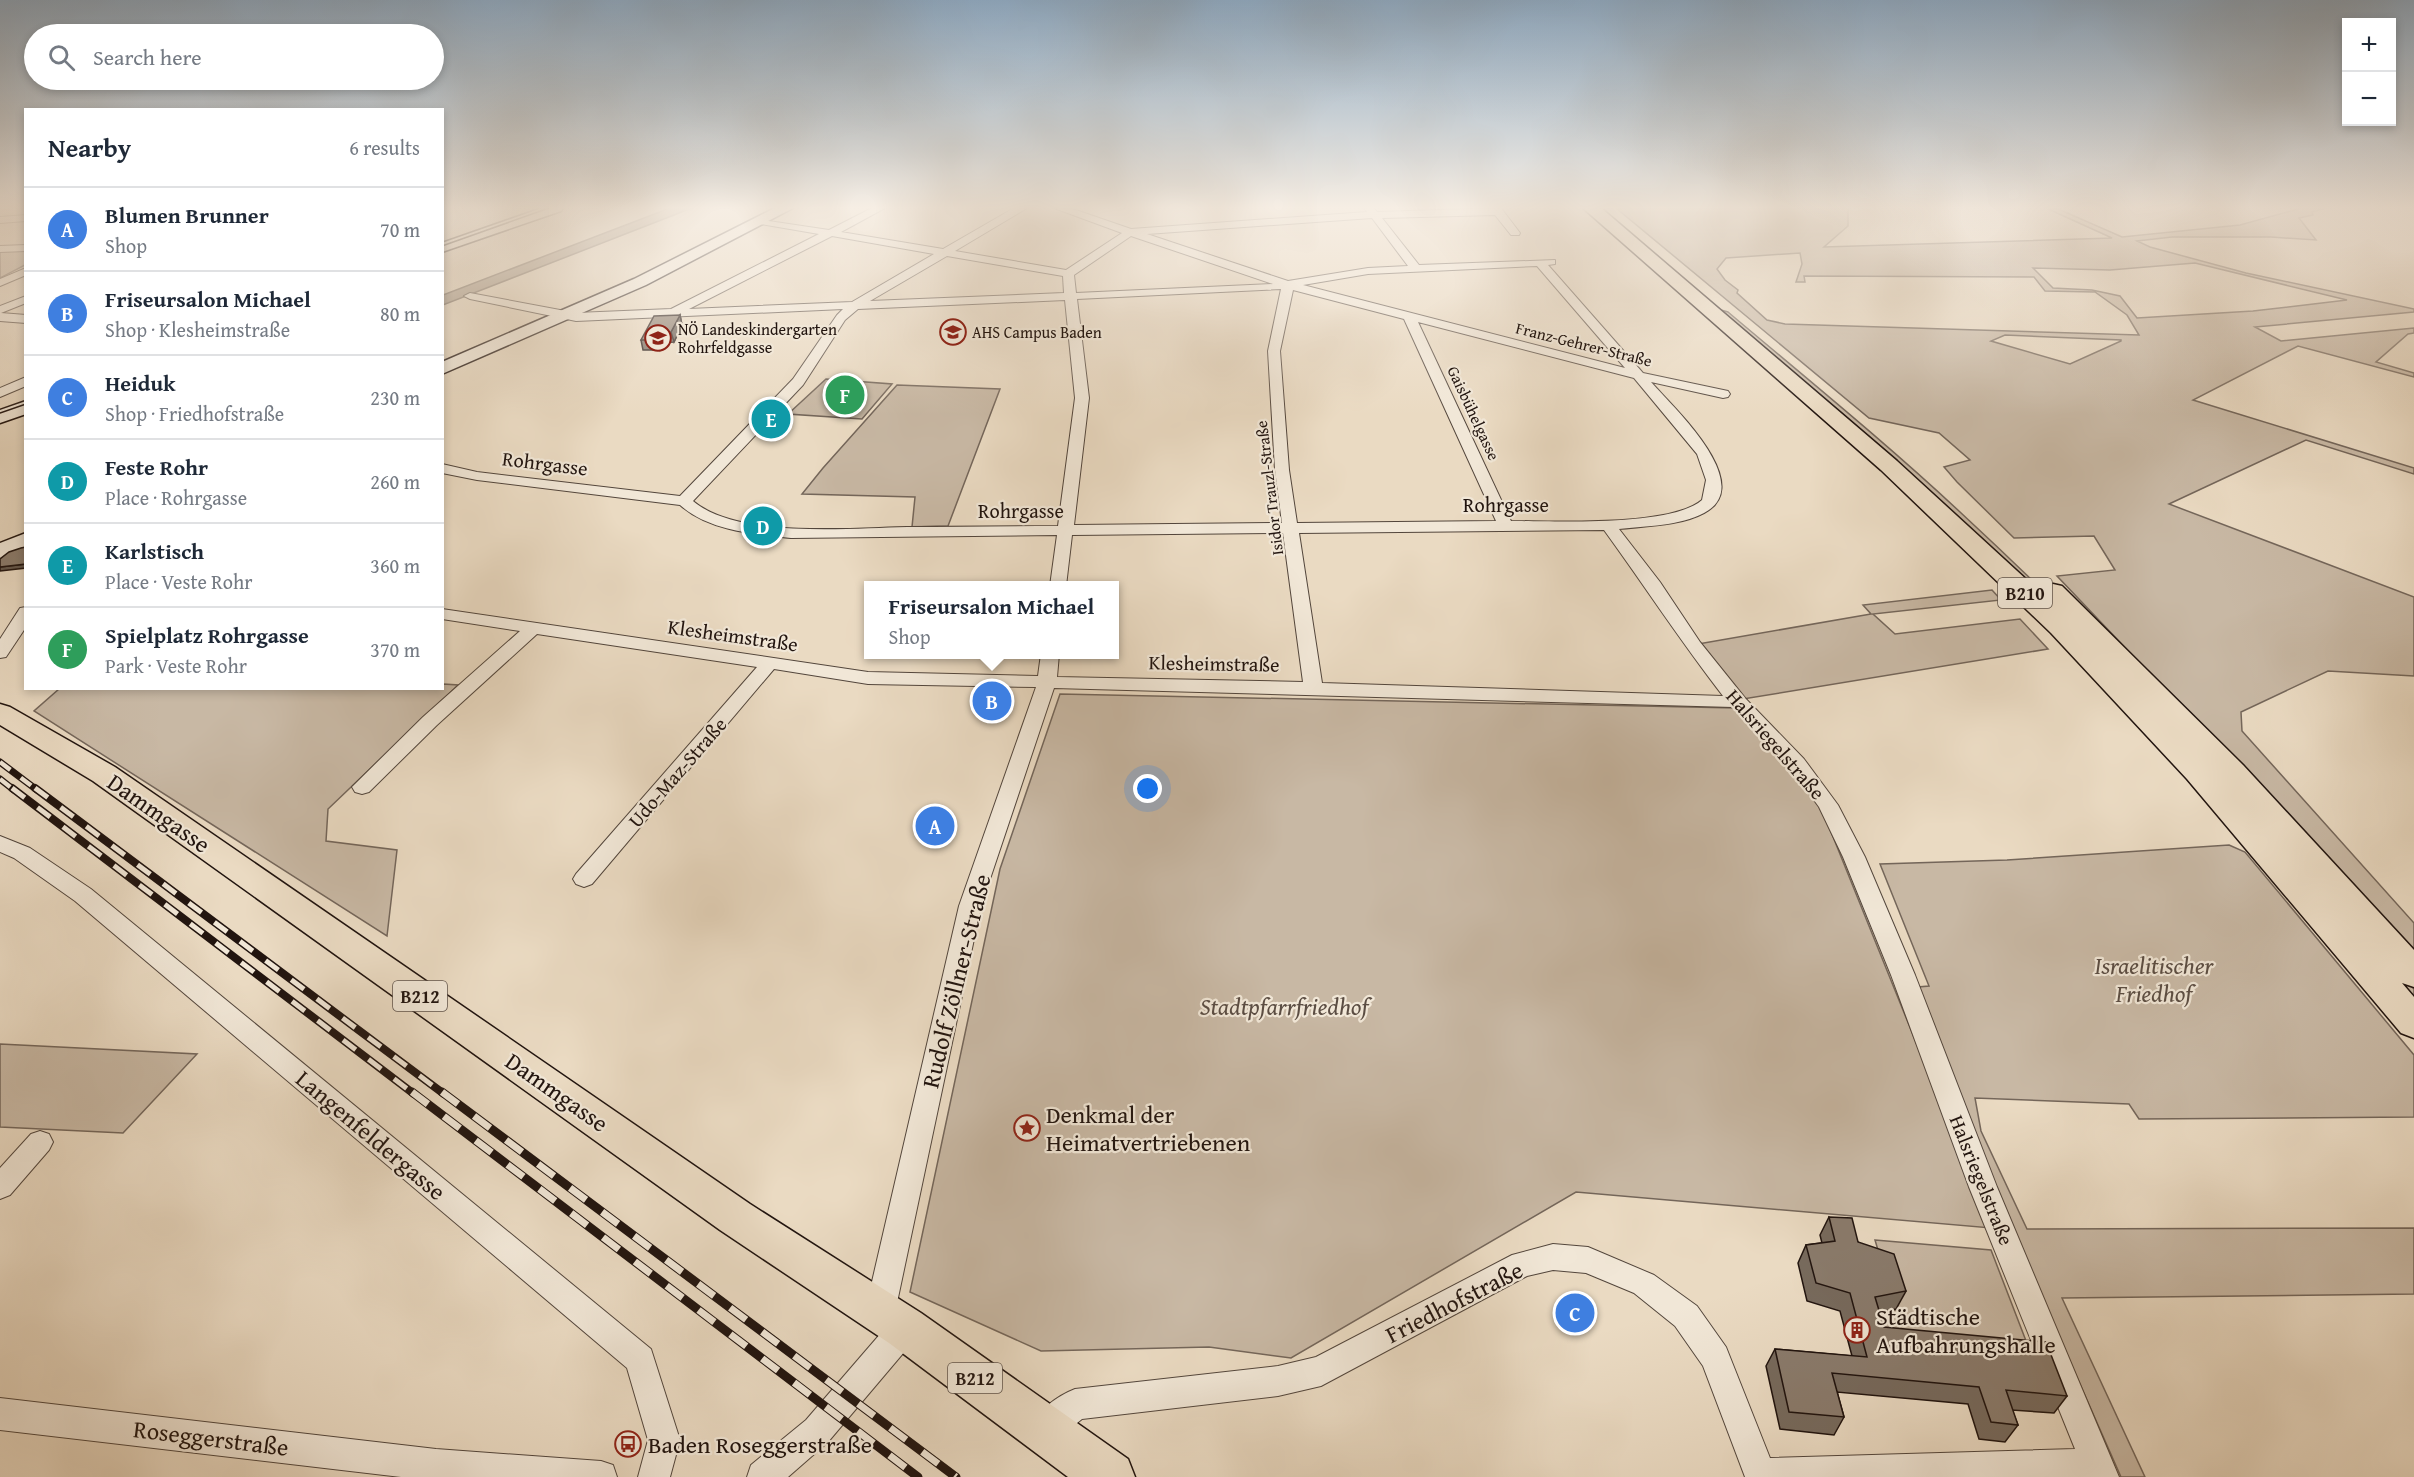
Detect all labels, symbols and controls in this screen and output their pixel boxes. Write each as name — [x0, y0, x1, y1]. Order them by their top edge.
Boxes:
map controls — [2342, 18, 2396, 126]
button: + — [2342, 18, 2396, 72]
search box — [24, 24, 444, 90]
icon: search — [45, 41, 78, 74]
text: Search here — [93, 41, 202, 73]
button: − — [2342, 72, 2396, 126]
text: Nearby — [48, 128, 131, 167]
text: 6 results — [349, 133, 420, 162]
text: Blumen Brunner — [105, 199, 269, 231]
text: A — [61, 215, 74, 244]
text: 70 m — [380, 215, 420, 244]
text: Shop — [105, 231, 147, 260]
text: Friseursalon Michael — [105, 283, 311, 315]
text: B — [61, 299, 74, 328]
text: 80 m — [380, 299, 420, 328]
text: Shop · Klesheimstraße — [105, 315, 290, 344]
street label: Franz-Gehrer-Straße — [1513, 315, 1655, 373]
place label: NÖ Landeskindergarten Rohrfeldgasse — [678, 317, 837, 359]
school or university icon: AHS Campus Baden — [938, 317, 968, 347]
place label: AHS Campus Baden — [972, 320, 1102, 344]
school or university icon: NÖ Landeskindergarten Rohrfeldgasse — [643, 323, 673, 353]
street label: Gaisbühelgasse — [1442, 362, 1506, 464]
text: Heiduk — [105, 367, 176, 399]
pin: F — [826, 372, 864, 418]
text: C — [62, 383, 73, 412]
text: 230 m — [370, 383, 420, 412]
pin: E — [752, 396, 790, 442]
text: Shop · Friedhofstraße — [105, 399, 284, 428]
street label: Isidor Trauzl-Straße — [1249, 419, 1289, 557]
street label: Rohrgasse — [501, 443, 589, 483]
text: Feste Rohr — [105, 451, 208, 483]
text: D — [61, 467, 74, 496]
text: 260 m — [370, 467, 420, 496]
text: Place · Rohrgasse — [105, 483, 247, 512]
street label: Rohrgasse — [1463, 490, 1549, 519]
street label: Rohrgasse — [978, 496, 1064, 525]
pin: D — [744, 504, 783, 548]
text: Karlstisch — [105, 535, 204, 567]
text: E — [62, 551, 73, 580]
text: 360 m — [370, 551, 420, 580]
text: Place · Veste Rohr — [105, 567, 252, 596]
road number: B210 — [1998, 578, 2052, 608]
popup — [864, 581, 1119, 659]
text: Friseursalon Michael — [889, 590, 1094, 622]
street label: Klesheimstraße — [666, 612, 800, 658]
text: Spielplatz Rohrgasse — [105, 619, 309, 651]
text: Shop — [889, 622, 931, 651]
text: F — [62, 635, 73, 664]
text: 370 m — [370, 635, 420, 664]
street label: Klesheimstraße — [1148, 647, 1280, 679]
text: Park · Veste Rohr — [105, 651, 247, 680]
pin: B — [972, 678, 1012, 724]
street label: Halsriegelstraße — [1720, 682, 1832, 806]
street label: Udo-Maz-Straße — [621, 710, 733, 834]
street label: Dammgasse — [100, 765, 218, 861]
your location — [1133, 774, 1162, 803]
pin: A — [916, 804, 954, 848]
street label: Rudolf Zöllner-Straße — [912, 870, 1000, 1092]
park label: Israelitischer Friedhof — [2094, 948, 2215, 1011]
road number: B212 — [393, 981, 447, 1011]
park label: Stadtpfarrfriedhof — [1200, 989, 1373, 1024]
street label: Dammgasse — [498, 1044, 616, 1140]
street label: Langenfeldergasse — [288, 1062, 454, 1208]
place label: Denkmal der Heimatvertriebenen — [1046, 1097, 1251, 1160]
street label: Halsriegelstraße — [1943, 1111, 2021, 1249]
place icon: Denkmal der Heimatvertriebenen — [1012, 1113, 1042, 1143]
street label: Friedhofstraße — [1379, 1252, 1529, 1352]
pin: C — [1556, 1290, 1594, 1336]
place label: Städtische Aufbahrungshalle — [1876, 1299, 2056, 1362]
building icon: Städtische Aufbahrungshalle — [1842, 1315, 1872, 1345]
road number: B212 — [948, 1363, 1002, 1393]
street label: Roseggerstraße — [131, 1411, 291, 1465]
place label: Baden Roseggerstraße — [648, 1427, 872, 1462]
bus stop icon: Baden Roseggerstraße — [613, 1429, 643, 1459]

